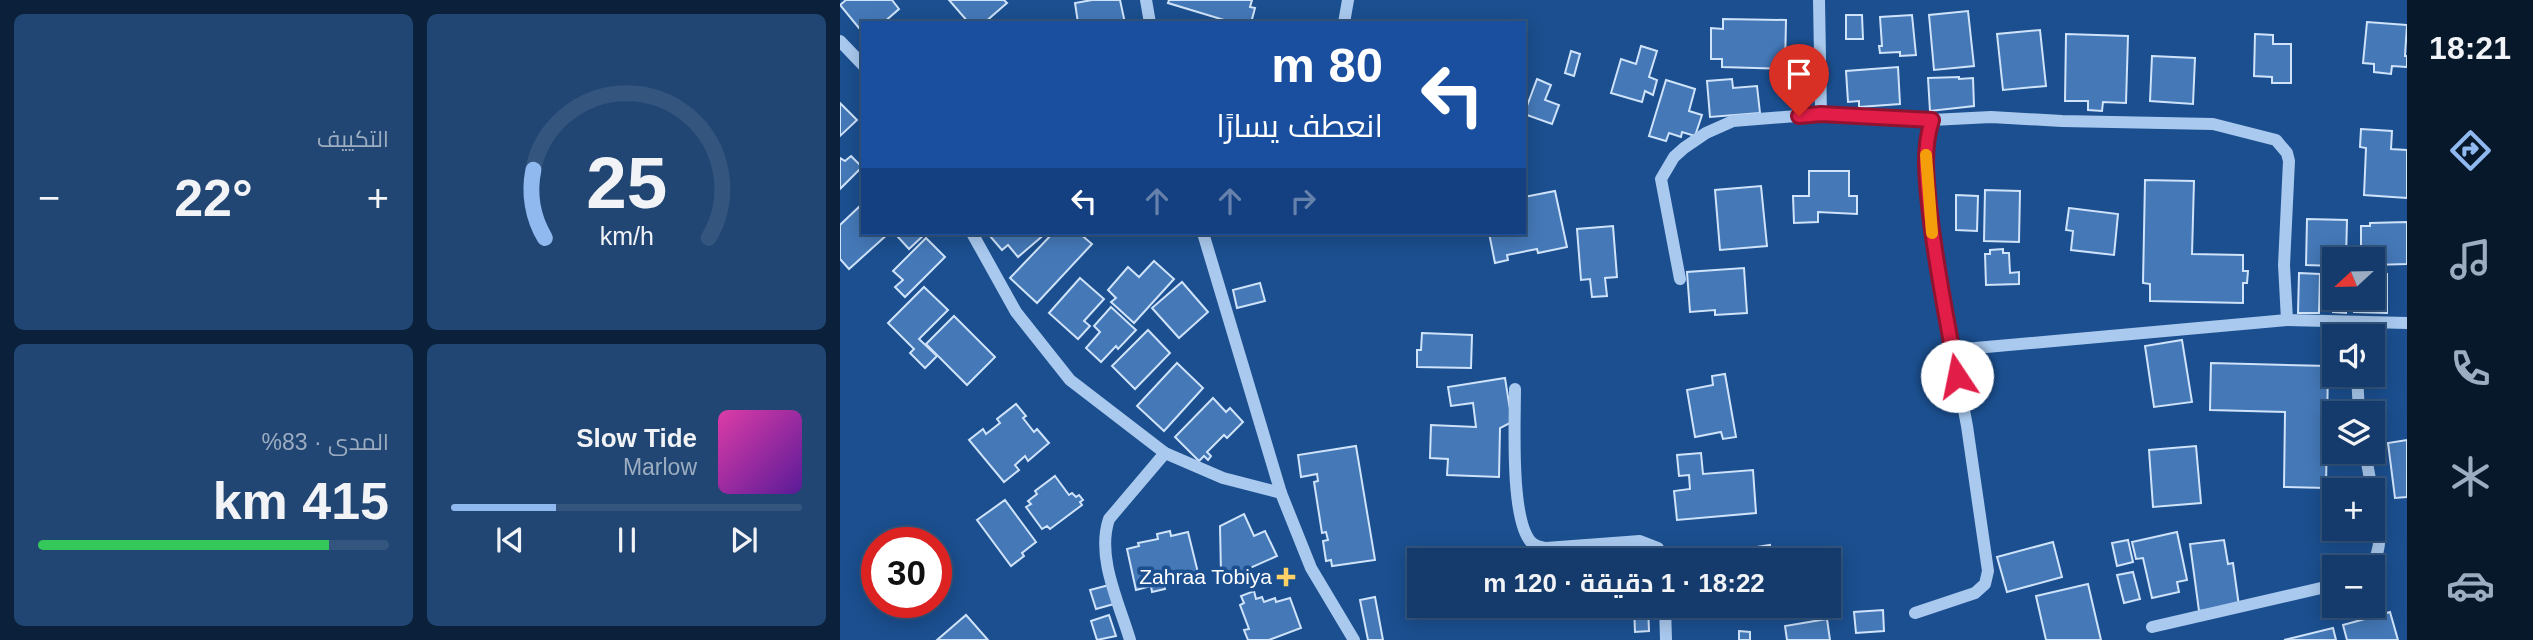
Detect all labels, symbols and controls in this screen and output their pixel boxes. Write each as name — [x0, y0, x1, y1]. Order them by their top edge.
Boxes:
text: 18:21 — [2429, 30, 2511, 66]
text: 80 m — [1271, 38, 1383, 92]
pin — [1769, 44, 1829, 116]
icon: left — [1407, 49, 1498, 140]
icon: arrive — [1780, 55, 1818, 93]
text: انعطف يسارًا — [1216, 108, 1383, 144]
text: التكييف — [317, 126, 389, 152]
icon: directions — [2446, 126, 2495, 175]
text: 25 — [586, 142, 667, 223]
text: 22° — [174, 169, 253, 227]
text: − — [38, 177, 60, 219]
text: + — [367, 177, 389, 219]
icon: left — [1065, 182, 1103, 220]
icon: ahead — [1138, 182, 1176, 220]
icon: ahead — [1211, 182, 1249, 220]
icon: right — [1284, 182, 1322, 220]
text: km/h — [599, 222, 654, 250]
icon: music — [2446, 235, 2495, 284]
north arrow — [2322, 247, 2385, 310]
map controls — [2322, 247, 2385, 618]
button: sound — [2322, 324, 2385, 387]
position arrow — [1920, 339, 1994, 413]
icon: phone — [2446, 344, 2495, 393]
button: layers — [2322, 401, 2385, 464]
text: Slow Tide — [576, 423, 697, 453]
text: المدى · 83% — [262, 429, 389, 455]
icon: climate — [2446, 452, 2495, 501]
text: Marlow — [623, 454, 697, 480]
text: 415 km — [213, 472, 389, 530]
button: + — [2322, 478, 2385, 541]
icon: previous — [491, 521, 529, 559]
icon: pause — [608, 521, 646, 559]
icon: next — [725, 521, 763, 559]
speed limit sign: 30 — [861, 527, 952, 618]
button: − — [2322, 555, 2385, 618]
icon: car — [2446, 561, 2495, 610]
place label: Zahraa Tobiya — [1139, 565, 1272, 588]
text: 18:22 · 1 دقيقة · 120 m — [1483, 568, 1765, 598]
marker: Zahraa Tobiya — [1278, 569, 1294, 585]

